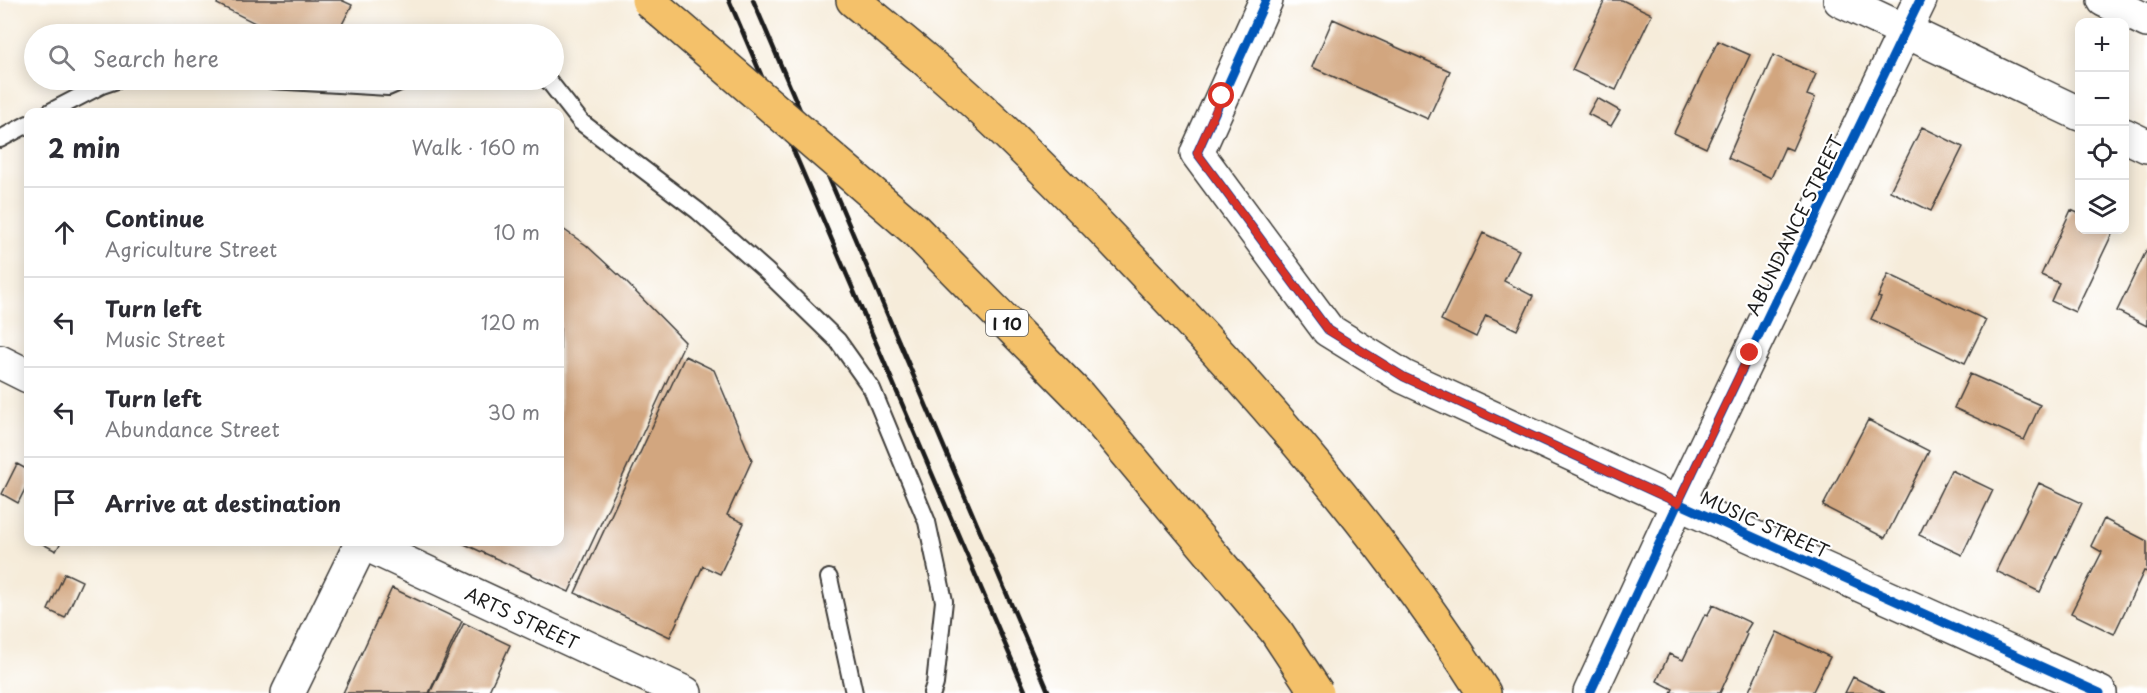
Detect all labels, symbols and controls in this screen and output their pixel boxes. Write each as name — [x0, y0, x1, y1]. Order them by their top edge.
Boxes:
map controls — [2075, 18, 2129, 234]
button: + — [2075, 18, 2129, 72]
search box — [24, 24, 564, 90]
icon: search — [45, 41, 78, 74]
text: Search here — [93, 41, 219, 74]
button: − — [2075, 72, 2129, 126]
route start — [1208, 82, 1234, 108]
button: locate — [2075, 126, 2129, 180]
text: 2 min — [48, 128, 121, 167]
street label: ABUNDANCE STREET — [1739, 130, 1850, 320]
text: Walk · 160 m — [412, 132, 540, 162]
button: layers — [2075, 180, 2129, 234]
text: Continue — [105, 201, 204, 234]
icon: ahead — [48, 216, 81, 249]
text: 10 m — [493, 217, 540, 247]
text: Agriculture Street — [105, 234, 277, 264]
text: Turn left — [105, 291, 202, 324]
icon: left — [48, 306, 81, 339]
text: 120 m — [481, 307, 540, 337]
road number: I 10 — [986, 310, 1028, 336]
text: Music Street — [105, 324, 225, 354]
route end — [1736, 339, 1762, 365]
text: Turn left — [105, 381, 202, 414]
icon: left — [48, 396, 81, 429]
text: 30 m — [487, 397, 540, 427]
text: Abundance Street — [105, 414, 280, 444]
street label: MUSIC STREET — [1697, 484, 1834, 565]
icon: arrive — [48, 486, 81, 519]
text: Arrive at destination — [105, 486, 341, 519]
street label: ARTS STREET — [461, 579, 584, 655]

